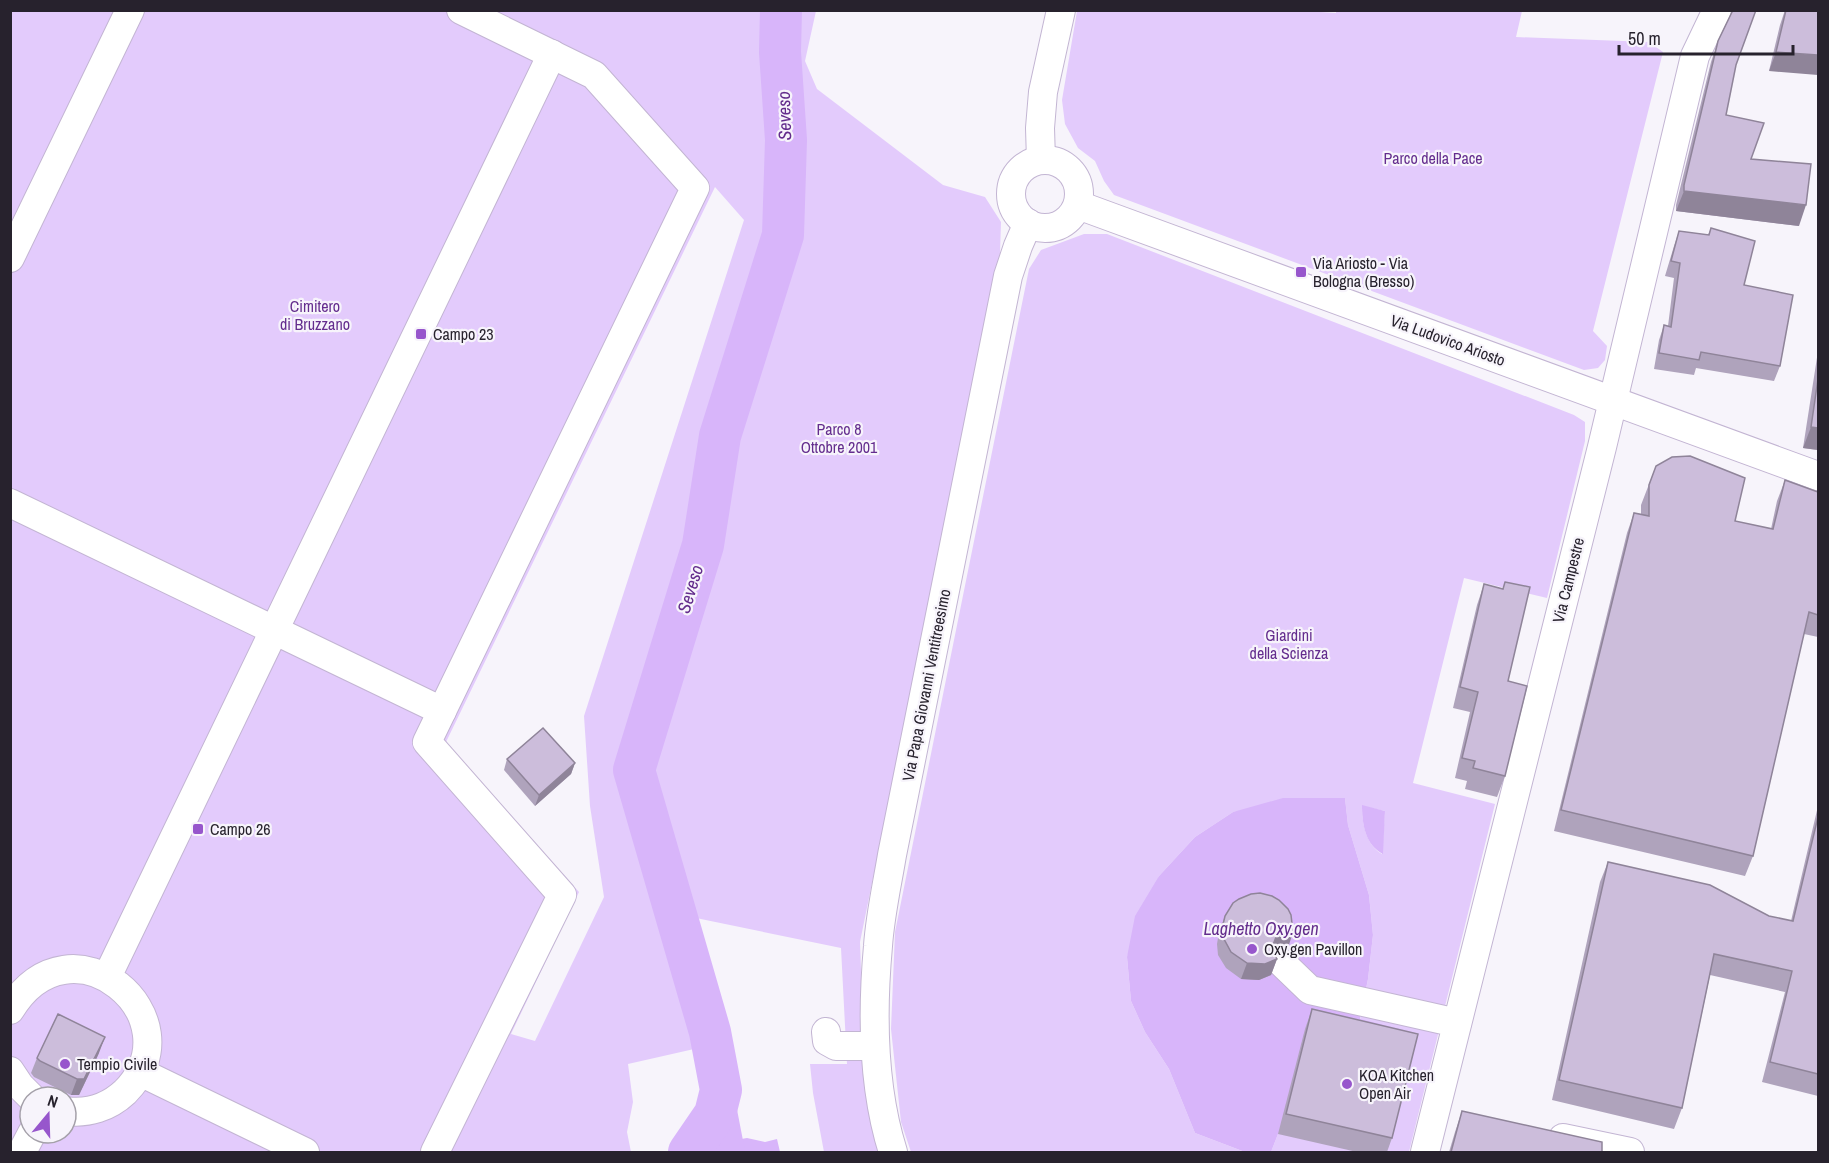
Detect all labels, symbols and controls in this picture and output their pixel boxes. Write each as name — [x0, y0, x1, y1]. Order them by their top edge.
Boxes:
scale bar — [1619, 18, 1793, 56]
text: 50 m — [1628, 26, 1661, 51]
water label: Seveso — [771, 91, 797, 141]
park label: Parco della Pace — [1383, 147, 1483, 169]
place label: Via Ariosto - Via Bologna (Bresso) — [1313, 252, 1414, 292]
marker: Via Ariosto - Via Bologna (Bresso) — [1294, 265, 1308, 279]
park label: Cimitero di Bruzzano — [280, 295, 350, 335]
street label: Via Ludovico Ariosto — [1387, 309, 1509, 371]
place label: Campo 23 — [433, 323, 494, 345]
marker: Campo 23 — [414, 327, 428, 341]
park label: Parco 8 Ottobre 2001 — [801, 418, 878, 458]
street label: Via Campestre — [1547, 535, 1589, 625]
water label: Seveso — [671, 562, 709, 616]
street label: Via Papa Giovanni Ventitreesimo — [897, 587, 955, 783]
park label: Giardini della Scienza — [1250, 624, 1329, 664]
place label: Campo 26 — [210, 818, 271, 840]
marker: Campo 26 — [191, 822, 205, 836]
water label: Laghetto Oxy.gen — [1203, 916, 1319, 941]
place label: Oxy.gen Pavillon — [1264, 938, 1362, 960]
marker: Oxy.gen Pavillon — [1245, 942, 1259, 956]
place label: Tempio Civile — [77, 1053, 157, 1075]
marker: Tempio Civile — [58, 1057, 72, 1071]
place label: KOA Kitchen Open Air — [1359, 1064, 1434, 1104]
marker: KOA Kitchen Open Air — [1340, 1077, 1354, 1091]
north arrow — [18, 1085, 78, 1145]
text: N — [45, 1089, 61, 1113]

